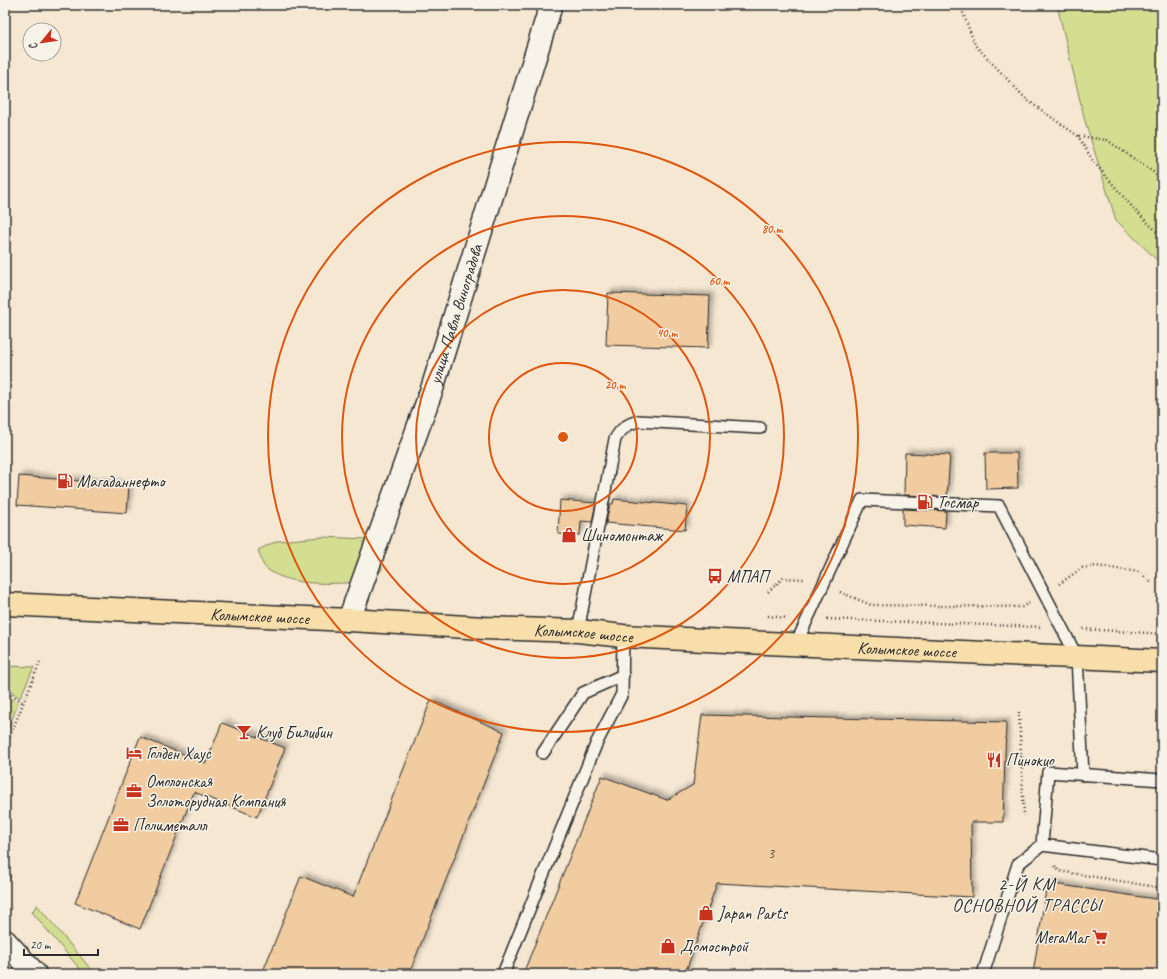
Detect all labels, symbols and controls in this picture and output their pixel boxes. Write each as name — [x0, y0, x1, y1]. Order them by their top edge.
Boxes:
north arrow — [22, 22, 62, 62]
text: С — [25, 40, 41, 53]
text: 80 m — [762, 221, 783, 237]
street label: улица Павла Виноградова — [423, 240, 487, 388]
text: 60 m — [709, 273, 731, 289]
text: 40 m — [657, 325, 678, 341]
text: 20 m — [605, 377, 626, 393]
centre of rings — [556, 430, 570, 444]
place label: Магаданнефто — [77, 471, 166, 492]
fuel station icon: Магаданнефто — [56, 472, 74, 490]
place label: Тосмар — [937, 492, 980, 513]
fuel station icon: Тосмар — [916, 493, 934, 511]
place label: Шиномонтаж — [581, 525, 665, 546]
shop icon: Шиномонтаж — [560, 526, 578, 544]
place label: МПАП — [727, 566, 771, 587]
bus stop icon: МПАП — [706, 567, 724, 585]
street label: Колымское шоссе — [210, 603, 311, 629]
street label: Колымское шоссе — [534, 619, 634, 647]
street label: Колымское шоссе — [857, 637, 958, 662]
place label: Клуб Билибин — [256, 722, 333, 743]
bar icon: Клуб Билибин — [235, 723, 253, 741]
place label: Голден Хаус — [146, 743, 212, 764]
hotel icon: Голден Хаус — [125, 744, 143, 762]
place label: Пинокио — [1006, 750, 1055, 771]
restaurant icon: Пинокио — [985, 751, 1003, 769]
place label: Омолонская Золоторудная Компания — [146, 771, 286, 812]
office icon: Омолонская Золоторудная Компания — [125, 782, 143, 800]
place label: Полиметалл — [133, 815, 207, 836]
office icon: Полиметалл — [112, 816, 130, 834]
house number: 3 — [768, 844, 776, 863]
district label: 2-Й КМ ОСНОВНОЙ ТРАССЫ — [952, 873, 1104, 916]
place label: Japan Parts — [717, 903, 788, 924]
shop icon: Japan Parts — [697, 904, 715, 922]
place label: МегаМаг — [1035, 927, 1090, 948]
supermarket icon: МегаМаг — [1091, 928, 1109, 946]
scale bar — [24, 931, 98, 957]
place label: Домострой — [680, 936, 749, 957]
text: 20 m — [30, 937, 52, 953]
shop icon: Домострой — [659, 937, 677, 955]

